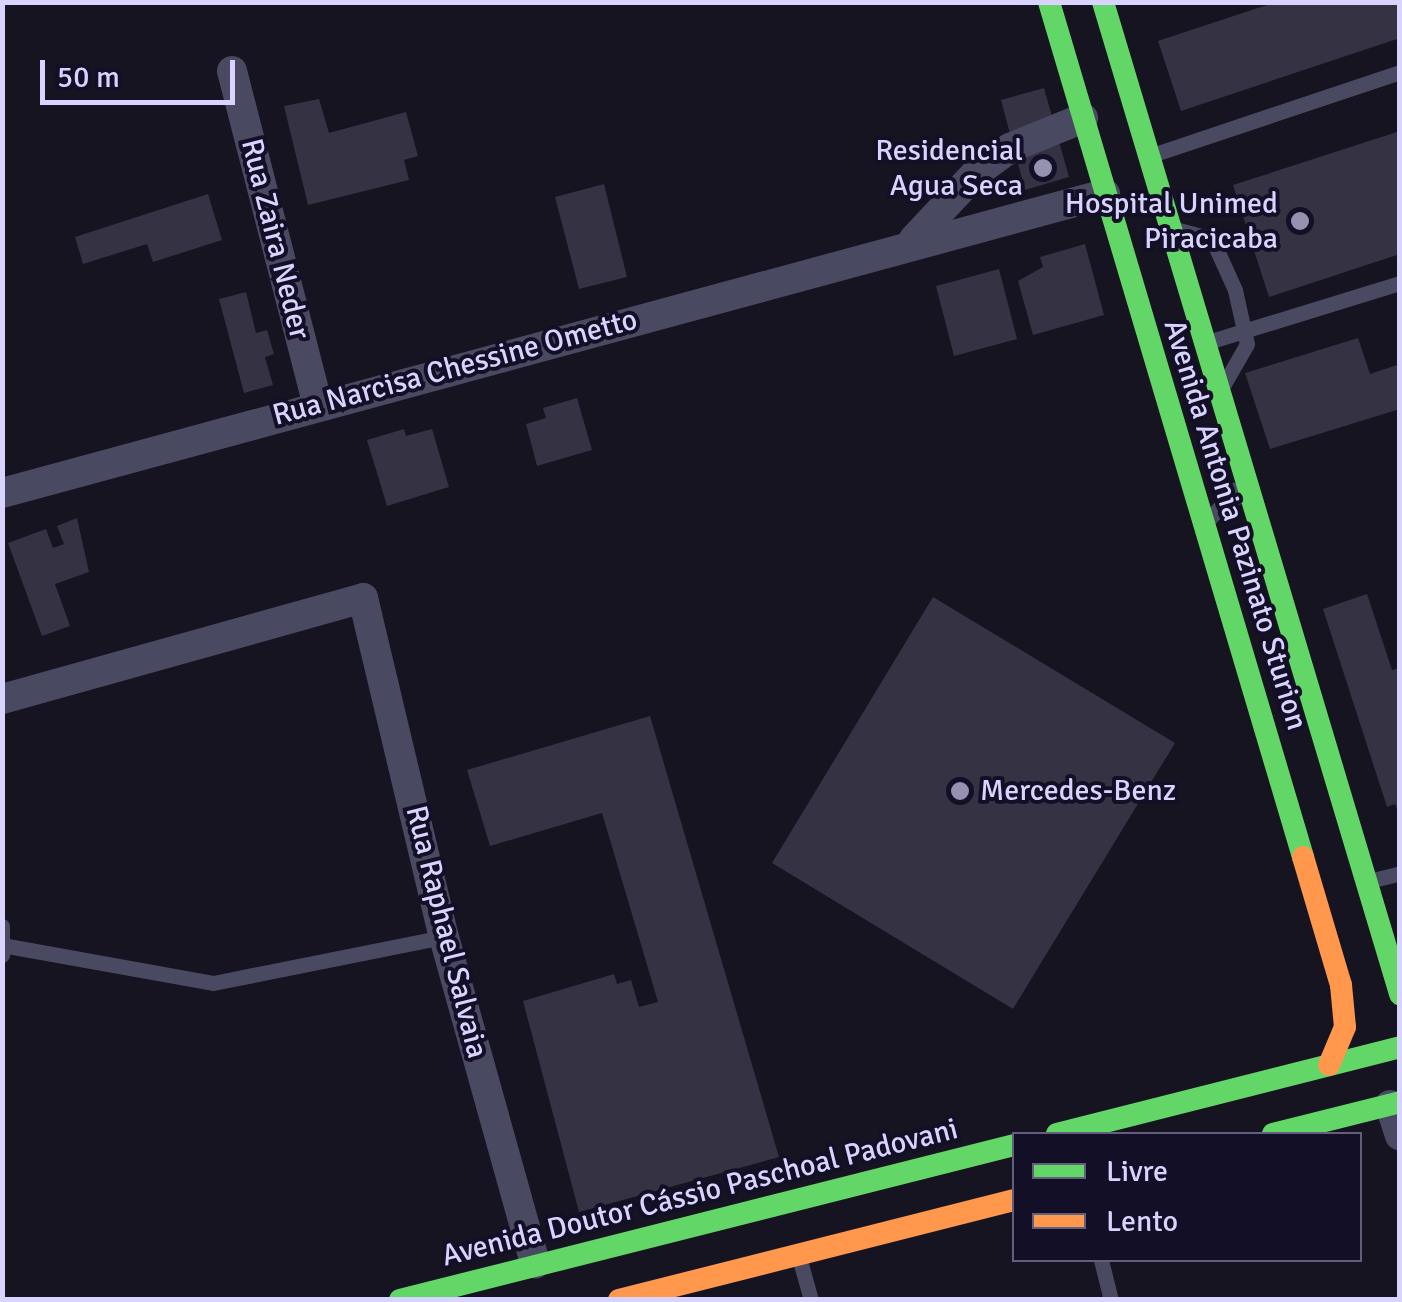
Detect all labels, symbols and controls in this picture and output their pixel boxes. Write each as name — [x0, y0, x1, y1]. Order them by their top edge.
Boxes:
scale bar — [45, 40, 240, 102]
text: 50 m — [57, 59, 120, 96]
place label: Residencial Agua Seca — [875, 133, 1023, 204]
street label: Rua Zaira Neder — [233, 135, 317, 343]
marker: Residencial Agua Seca — [1032, 157, 1054, 179]
place label: Hospital Unimed Piracicaba — [1065, 186, 1278, 256]
marker: Hospital Unimed Piracicaba — [1287, 208, 1313, 234]
street label: Rua Narcisa Chessine Ometto — [269, 302, 641, 434]
street label: Avenida Antonia Pazinato Sturion — [1155, 315, 1315, 735]
place label: Mercedes-Benz — [980, 773, 1176, 809]
marker: Mercedes-Benz — [949, 780, 971, 802]
street label: Rua Raphael Salvaia — [397, 802, 495, 1062]
street label: Avenida Doutor Cássio Paschoal Padovani — [438, 1111, 962, 1275]
legend — [1012, 1132, 1362, 1262]
text: Livre — [1106, 1153, 1168, 1190]
text: Lento — [1106, 1203, 1178, 1240]

